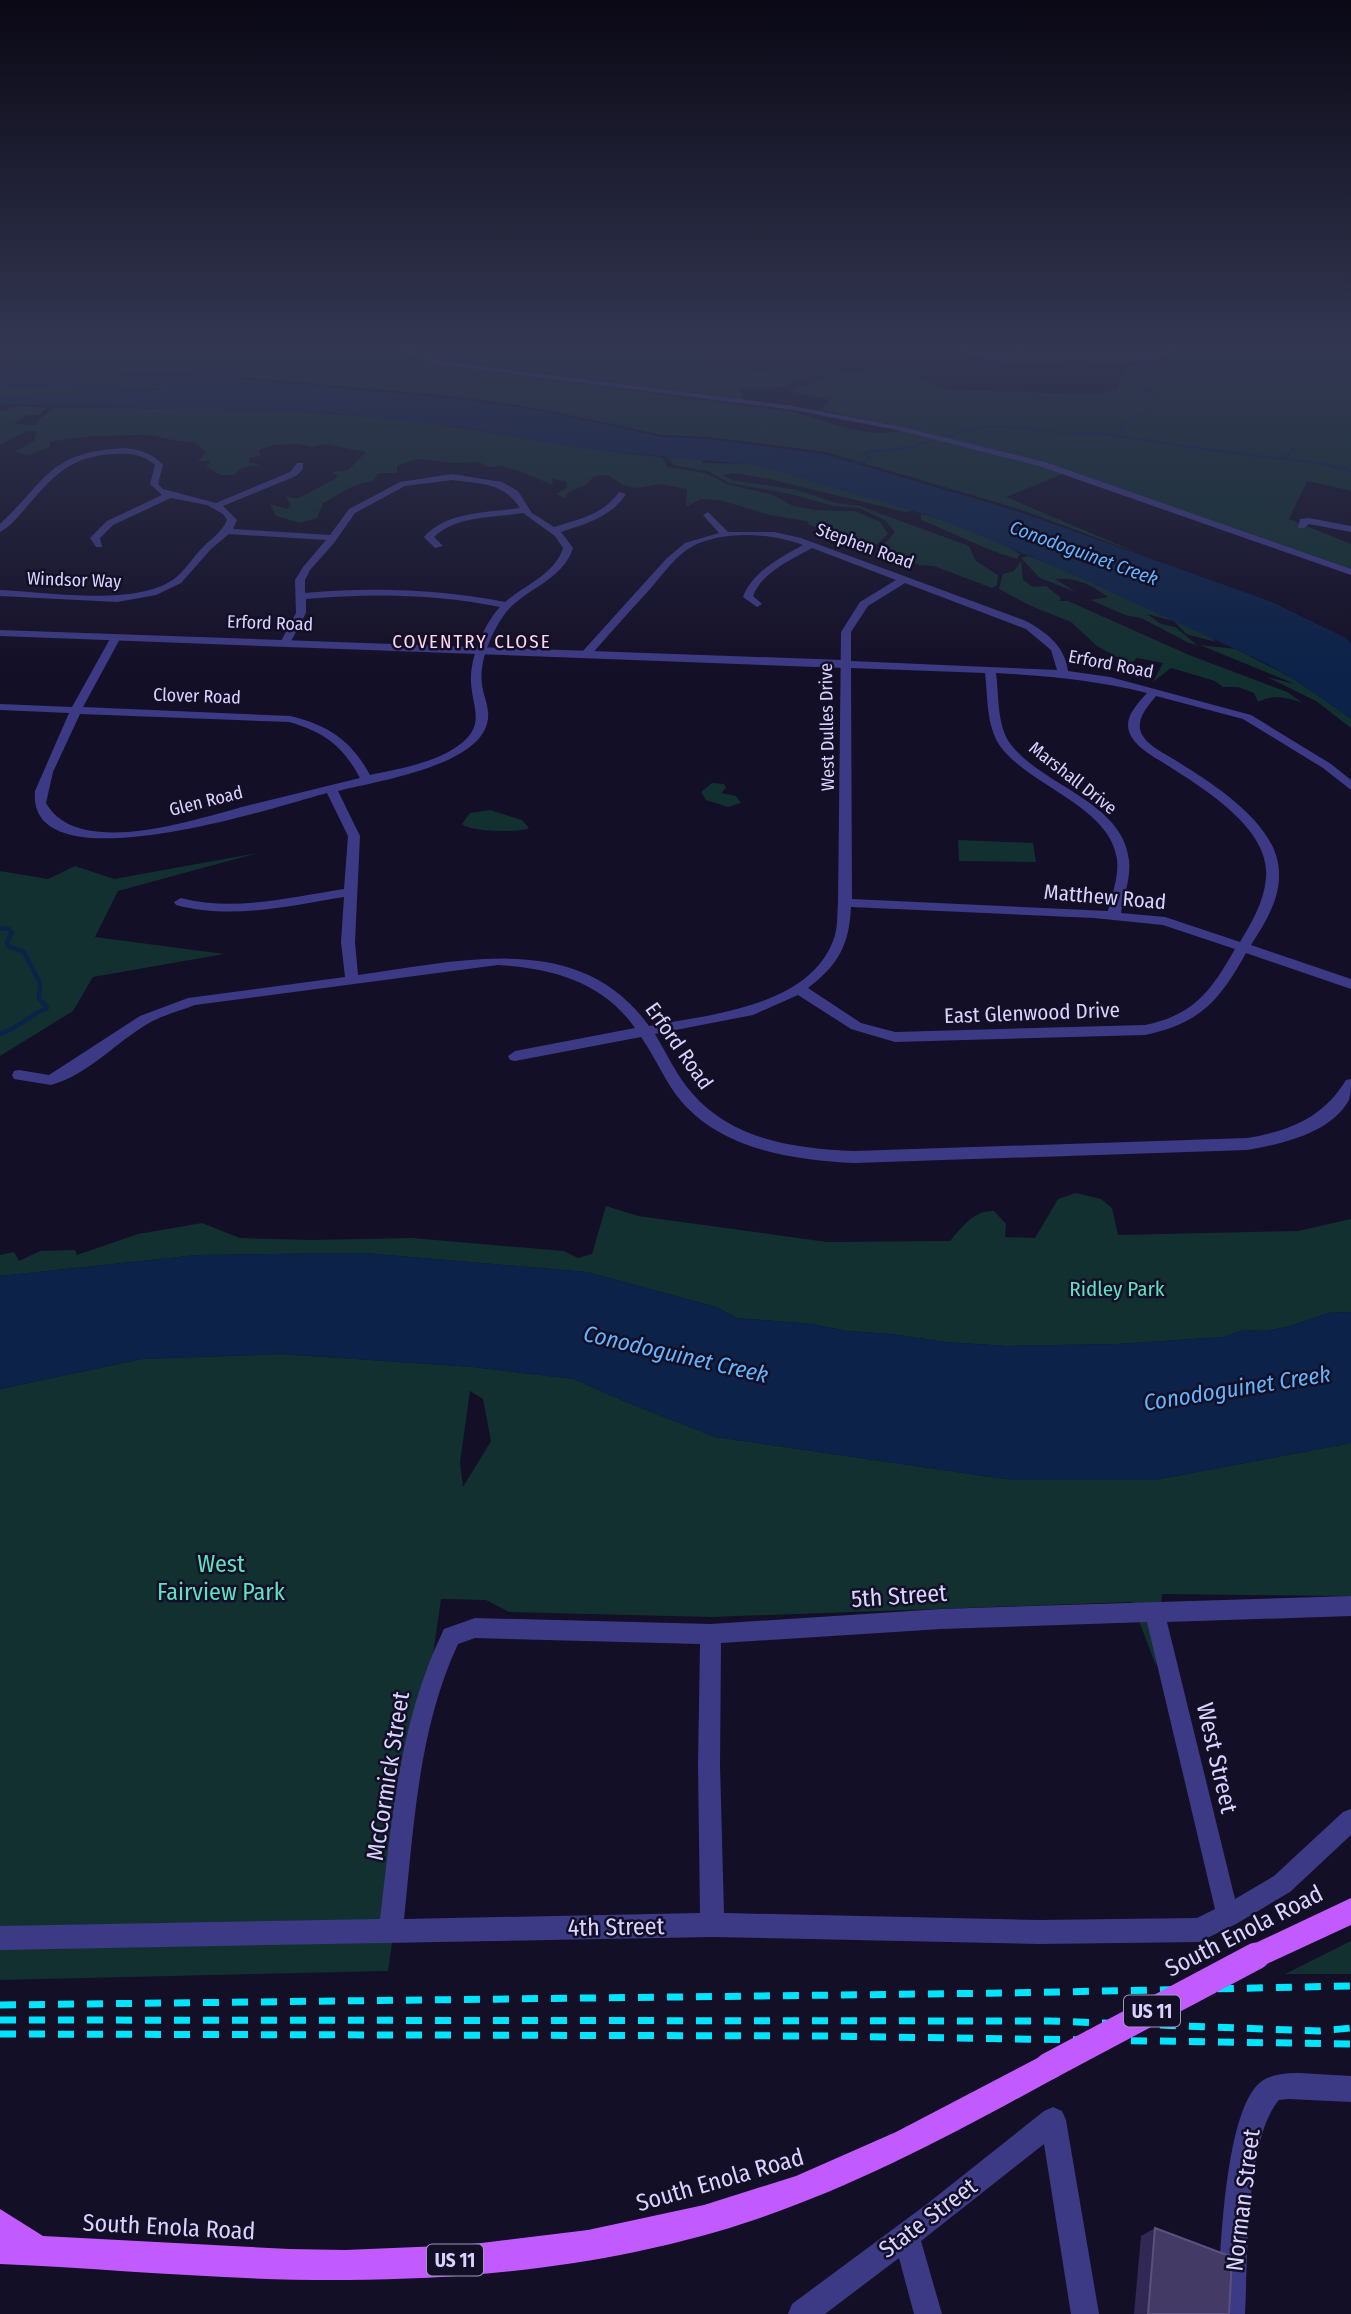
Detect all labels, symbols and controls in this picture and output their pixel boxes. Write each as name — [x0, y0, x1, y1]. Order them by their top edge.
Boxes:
water label: Conodoguinet Creek — [1007, 516, 1161, 590]
street label: Stephen Road — [813, 518, 917, 574]
street label: Windsor Way — [26, 567, 122, 593]
street label: Erford Road — [226, 611, 314, 635]
district label: COVENTRY CLOSE — [392, 630, 552, 653]
street label: Erford Road — [1067, 645, 1155, 683]
street label: West Dulles Drive — [815, 663, 839, 791]
street label: Clover Road — [153, 683, 241, 709]
street label: Marshall Drive — [1025, 737, 1121, 819]
street label: Glen Road — [167, 781, 245, 821]
street label: Matthew Road — [1043, 879, 1167, 915]
street label: Erford Road — [639, 997, 719, 1095]
street label: East Glenwood Drive — [944, 997, 1120, 1029]
park label: Ridley Park — [1069, 1276, 1165, 1302]
water label: Conodoguinet Creek — [581, 1319, 771, 1389]
water label: Conodoguinet Creek — [1142, 1359, 1332, 1417]
park label: West Fairview Park — [157, 1550, 286, 1606]
street label: 5th Street — [850, 1579, 948, 1613]
street label: McCormick Street — [361, 1689, 415, 1862]
street label: West Street — [1191, 1700, 1243, 1816]
street label: South Enola Road — [1161, 1879, 1327, 1983]
street label: 4th Street — [567, 1912, 665, 1942]
road number: US 11 — [1124, 1996, 1180, 2026]
street label: Norman Street — [1220, 2127, 1266, 2273]
street label: South Enola Road — [633, 2143, 807, 2217]
street label: State Street — [874, 2172, 983, 2264]
street label: South Enola Road — [82, 2208, 256, 2246]
road number: US 11 — [427, 2244, 483, 2276]

